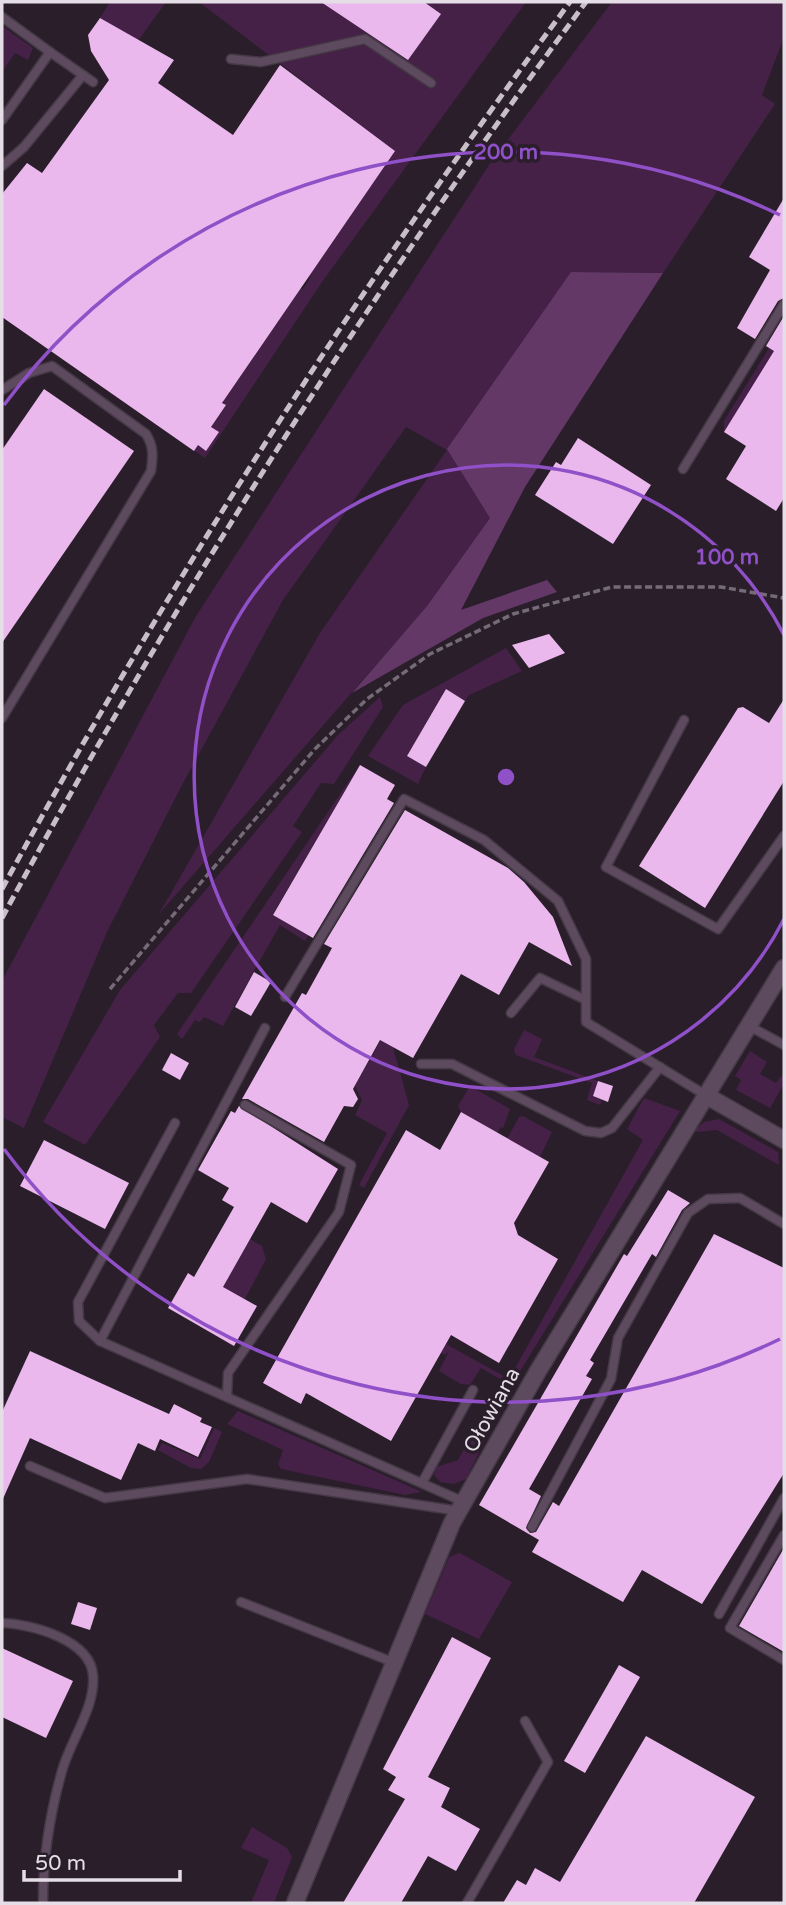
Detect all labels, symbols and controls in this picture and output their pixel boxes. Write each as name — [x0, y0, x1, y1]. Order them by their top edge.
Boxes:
text: 200 m — [474, 140, 538, 165]
text: 100 m — [695, 545, 759, 570]
centre of rings — [494, 765, 518, 789]
street label: Ołowiana — [458, 1363, 526, 1457]
scale bar — [24, 1839, 180, 1883]
text: 50 m — [35, 1851, 86, 1876]

